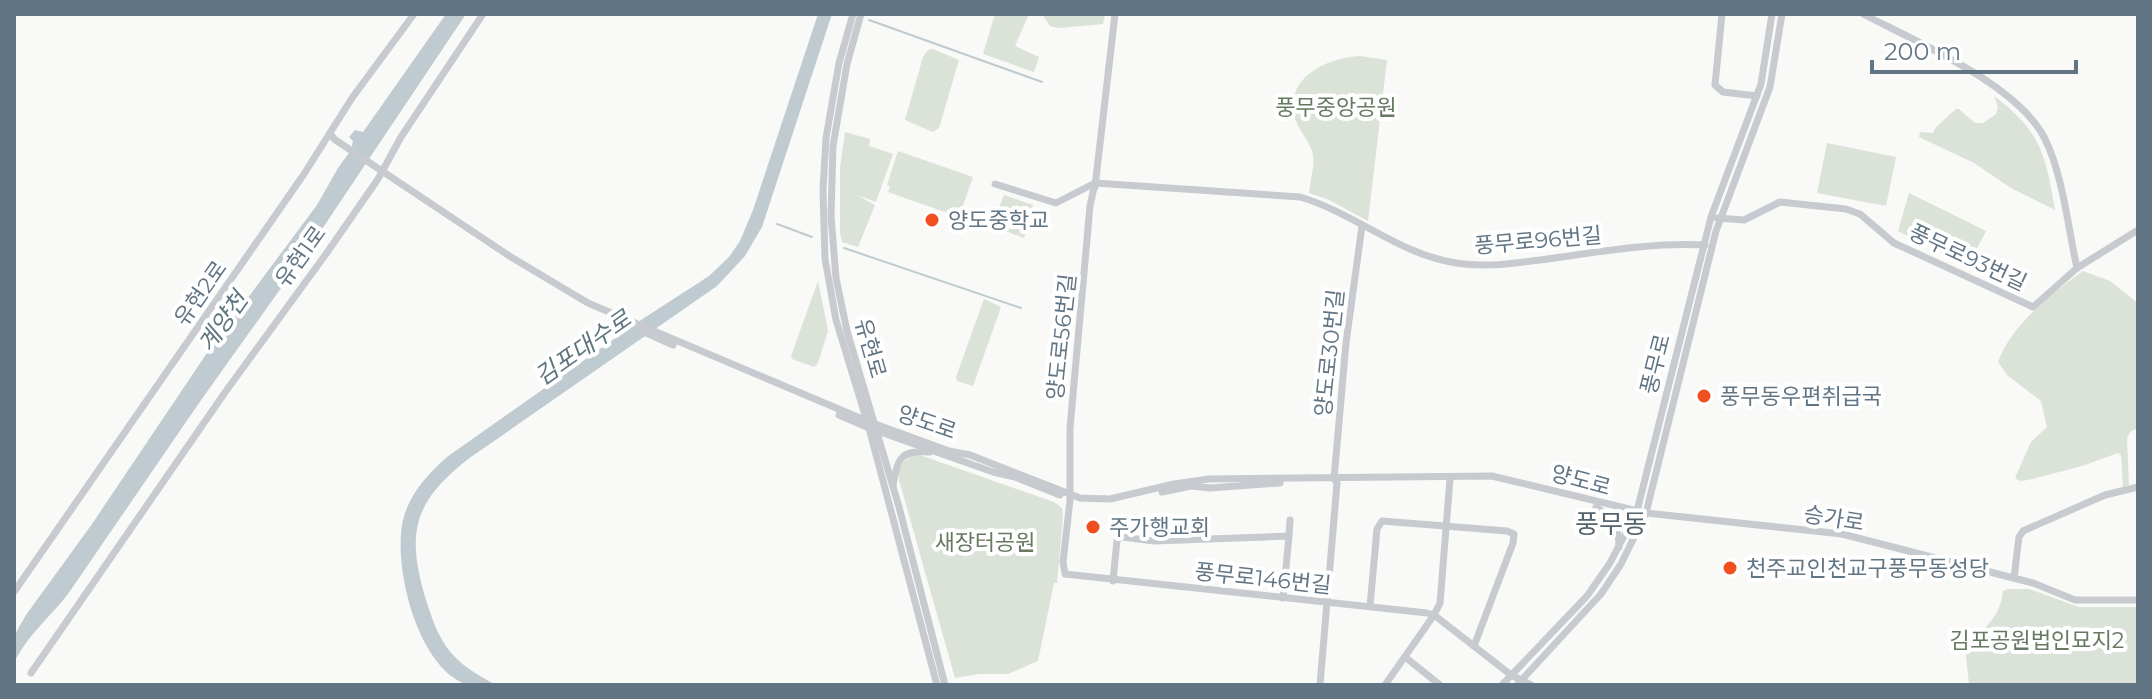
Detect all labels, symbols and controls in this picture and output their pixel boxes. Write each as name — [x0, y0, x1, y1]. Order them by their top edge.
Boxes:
scale bar — [1872, 24, 2076, 74]
text: 200 m — [1884, 37, 1961, 66]
park label: 풍무중앙공원 — [1275, 94, 1397, 121]
place label: 양도중학교 — [948, 207, 1049, 234]
marker: 양도중학교 — [923, 211, 941, 229]
street label: 풍무로93번길 — [1905, 218, 2031, 296]
street label: 유현1로 — [269, 221, 332, 292]
street label: 풍무로96번길 — [1473, 221, 1603, 260]
street label: 유현2로 — [168, 256, 232, 331]
street label: 양도로56번길 — [1041, 272, 1082, 402]
water label: 계양천 — [192, 284, 255, 357]
street label: 양도로30번길 — [1309, 288, 1350, 418]
water label: 김포대수로 — [529, 304, 637, 391]
street label: 유현로 — [849, 315, 892, 381]
street label: 풍무로 — [1635, 331, 1676, 397]
place label: 풍무동우편취급국 — [1720, 383, 1882, 410]
marker: 풍무동우편취급국 — [1695, 387, 1713, 405]
street label: 양도로 — [894, 400, 960, 445]
street label: 양도로 — [1548, 460, 1614, 501]
street label: 승가로 — [1802, 500, 1866, 537]
district label: 풍무동 — [1575, 508, 1647, 540]
place label: 주가행교회 — [1109, 514, 1210, 541]
marker: 주가행교회 — [1084, 518, 1102, 536]
park label: 새장터공원 — [934, 529, 1036, 556]
place label: 천주교인천교구풍무동성당 — [1746, 555, 1989, 582]
street label: 풍무로146번길 — [1193, 558, 1333, 599]
marker: 천주교인천교구풍무동성당 — [1721, 559, 1739, 577]
park label: 김포공원법인묘지2 — [1950, 627, 2124, 654]

